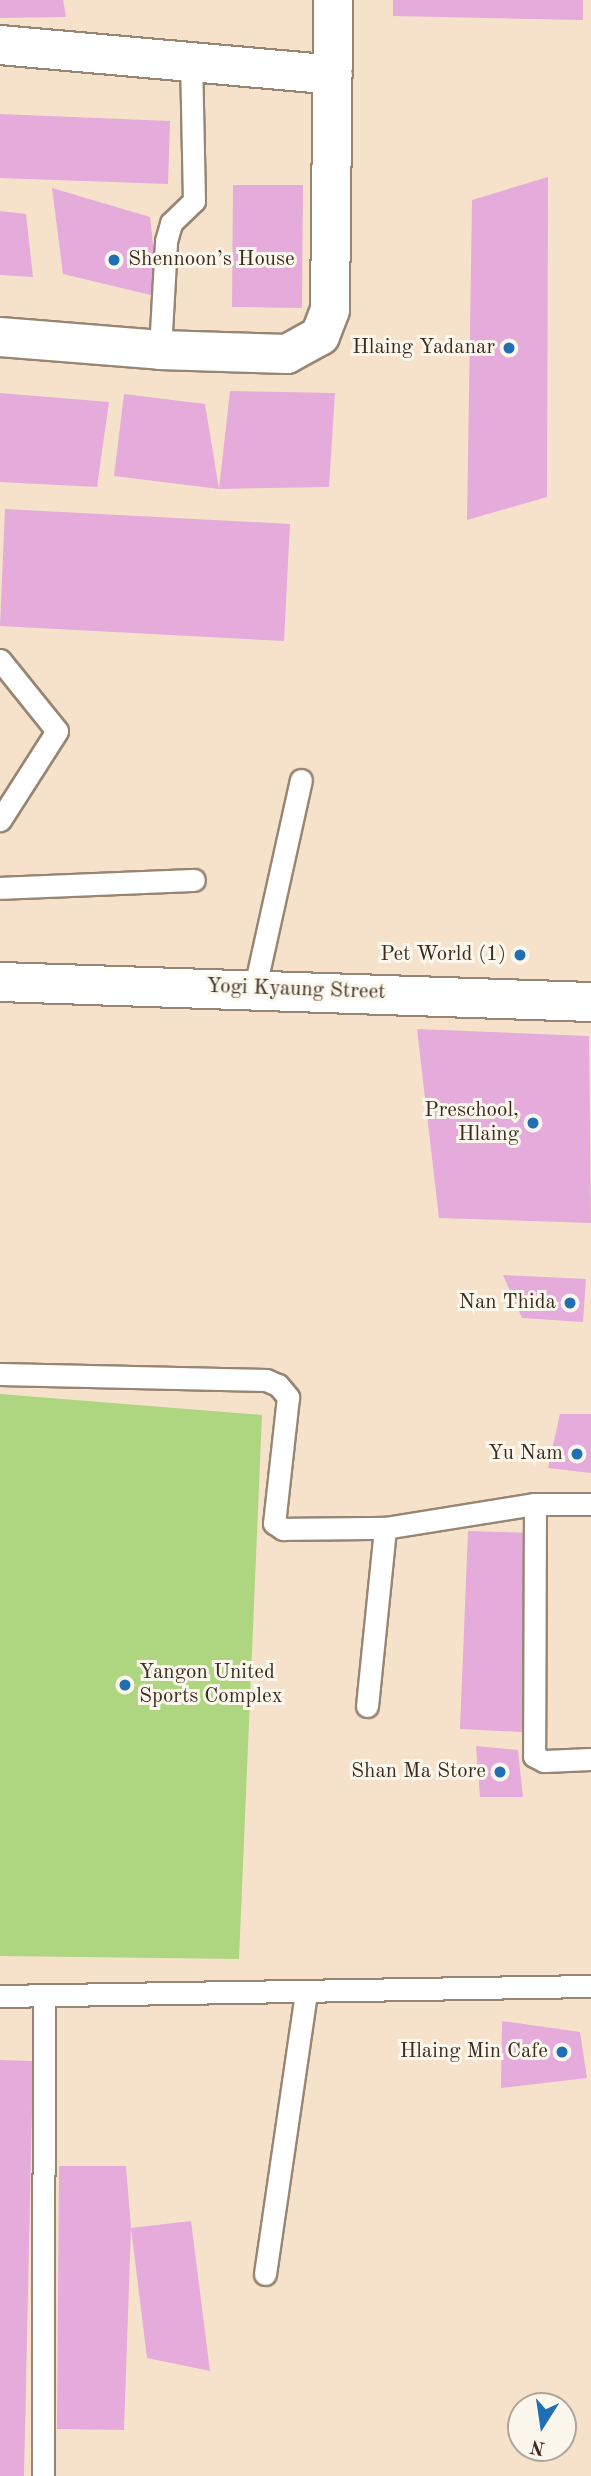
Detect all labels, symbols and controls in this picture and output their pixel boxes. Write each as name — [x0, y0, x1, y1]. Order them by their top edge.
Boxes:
place label: Shennoon’s House — [128, 247, 295, 273]
marker: Shennoon’s House — [106, 252, 122, 268]
place label: Hlaing Yadanar — [352, 335, 495, 361]
marker: Hlaing Yadanar — [501, 340, 517, 356]
place label: Pet World (1) — [380, 942, 506, 968]
marker: Pet World (1) — [512, 947, 528, 963]
street label: Yogi Kyaung Street — [206, 974, 386, 1006]
place label: Preschool, Hlaing — [424, 1098, 519, 1148]
marker: Preschool, Hlaing — [525, 1115, 541, 1131]
place label: Nan Thida — [459, 1290, 556, 1316]
marker: Nan Thida — [562, 1295, 578, 1311]
place label: Yu Nam — [488, 1441, 563, 1467]
marker: Yu Nam — [569, 1446, 585, 1462]
place label: Yangon United Sports Complex — [139, 1660, 283, 1710]
marker: Yangon United Sports Complex — [117, 1677, 133, 1693]
place label: Shan Ma Store — [351, 1759, 486, 1785]
marker: Shan Ma Store — [492, 1764, 508, 1780]
place label: Hlaing Min Cafe — [400, 2039, 548, 2065]
marker: Hlaing Min Cafe — [554, 2044, 570, 2060]
north arrow — [507, 2392, 577, 2462]
text: N — [529, 2435, 547, 2457]

